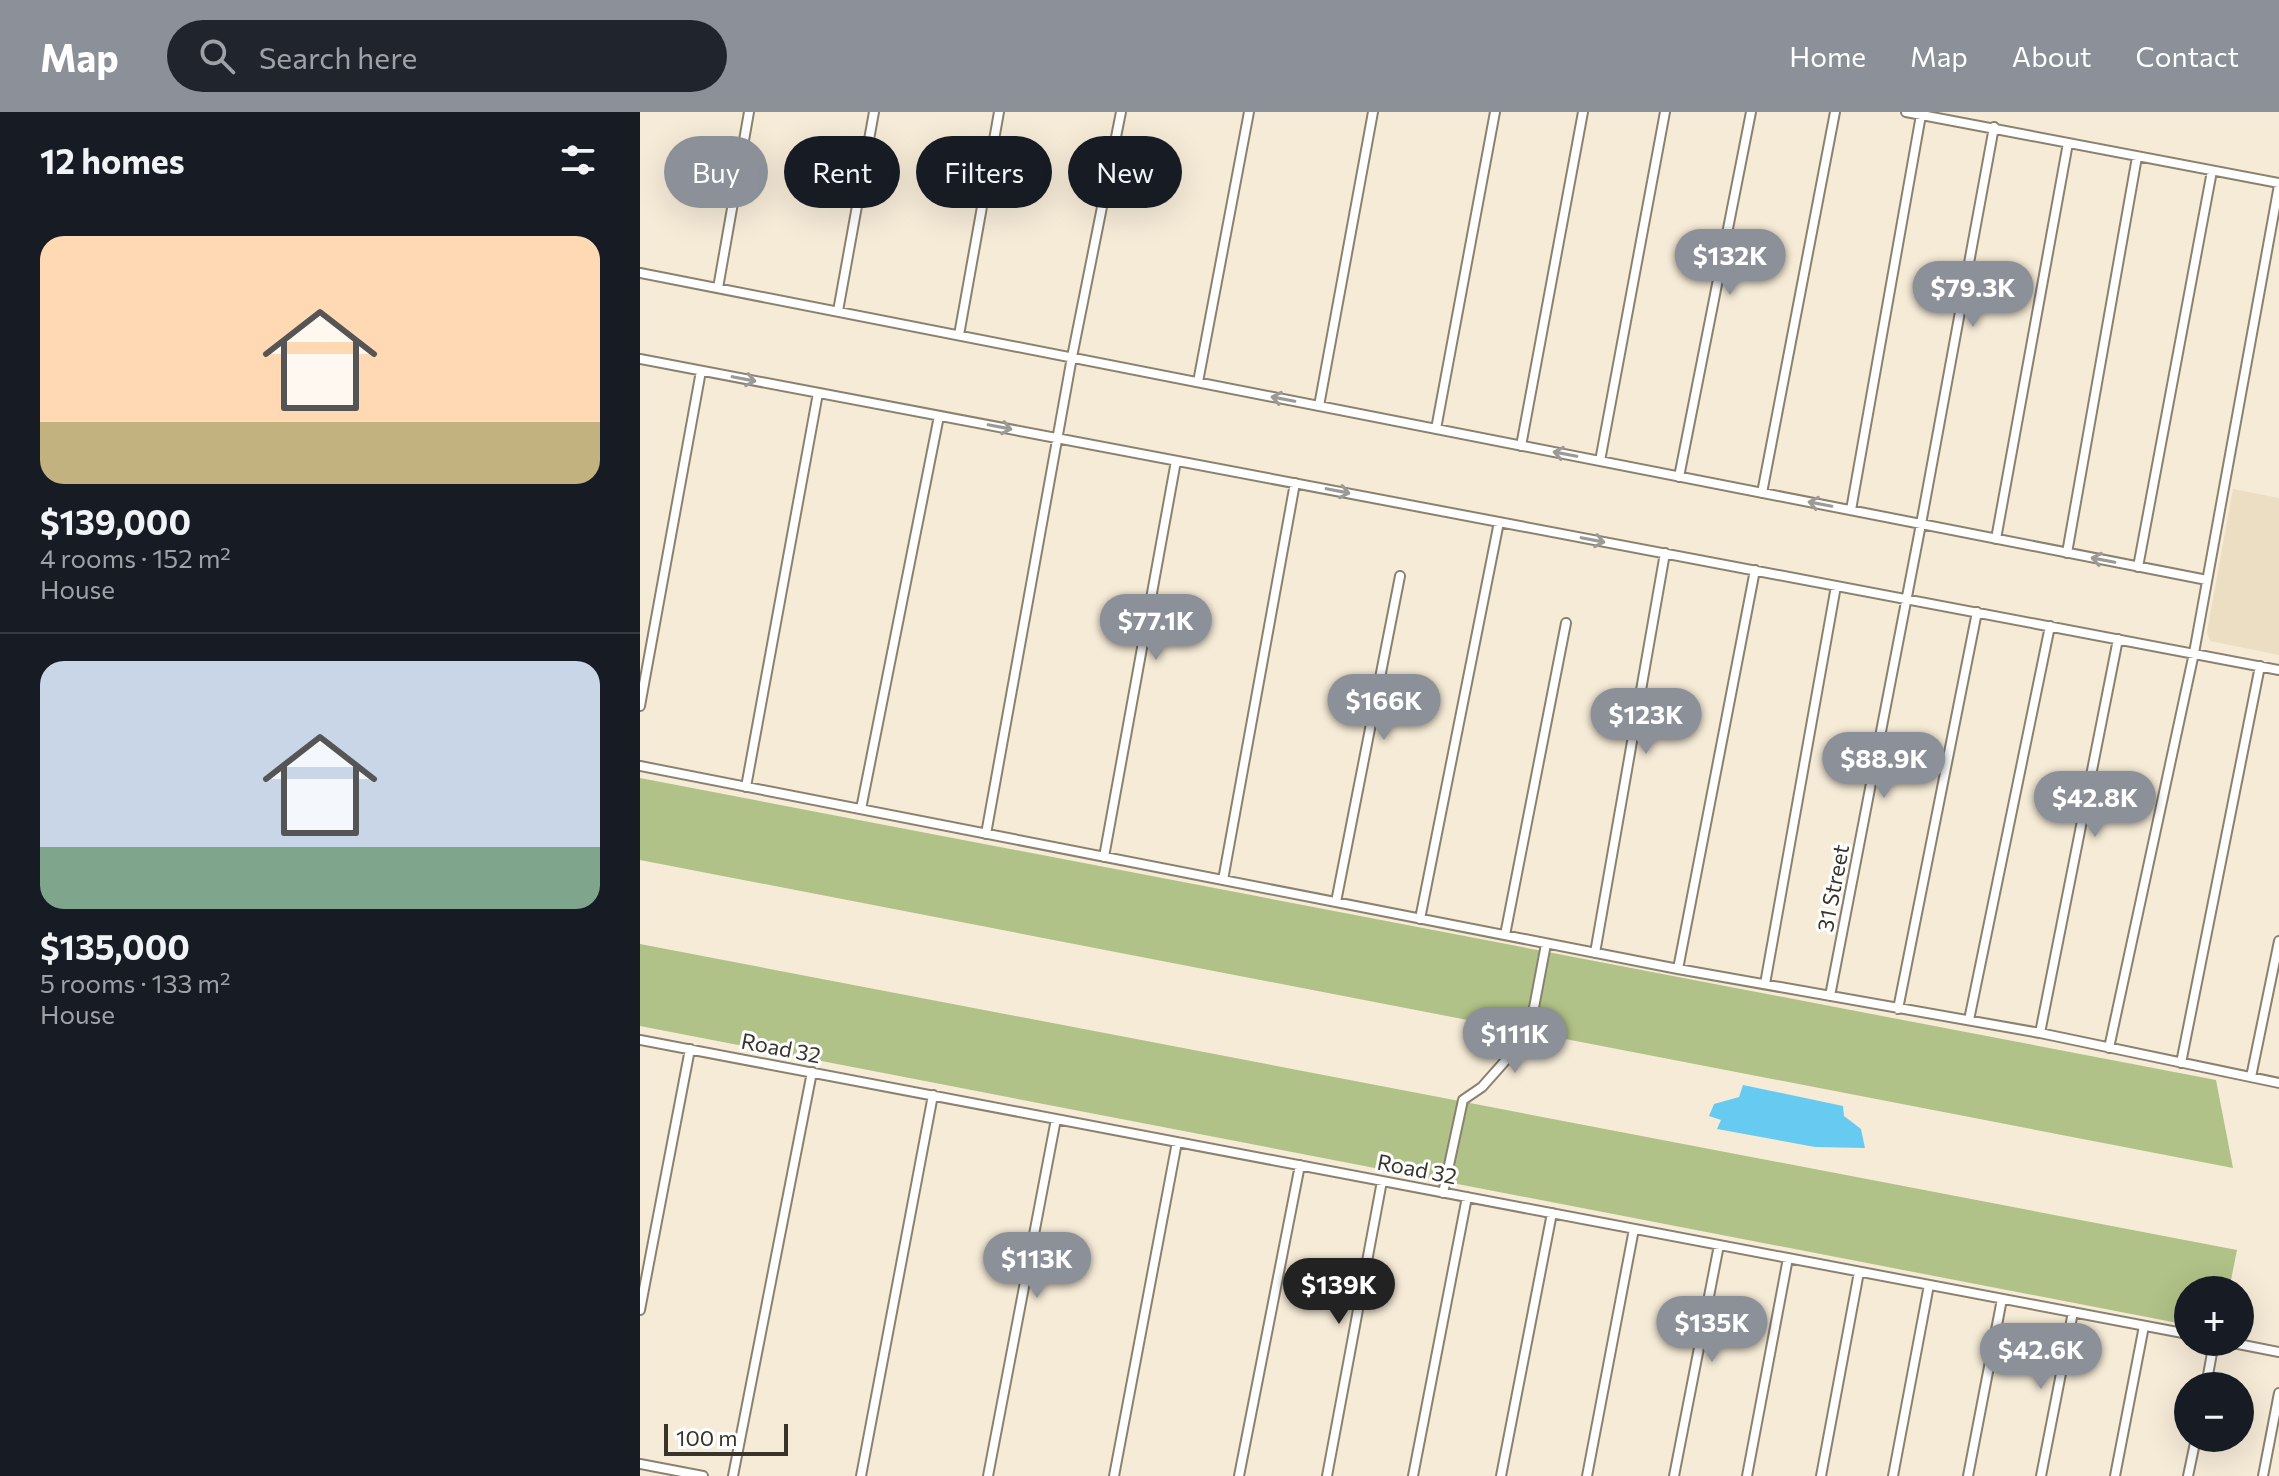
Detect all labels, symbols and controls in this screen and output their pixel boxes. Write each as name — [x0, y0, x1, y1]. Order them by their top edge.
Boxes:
search box — [167, 20, 727, 92]
text: Map — [40, 33, 119, 80]
icon: search — [195, 34, 239, 78]
text: Search here — [259, 38, 417, 75]
text: Home — [1789, 39, 1866, 73]
text: Map — [1910, 39, 1968, 73]
text: About — [2012, 39, 2092, 73]
text: Contact — [2136, 39, 2239, 73]
chip: Buy — [664, 136, 768, 208]
chip: Rent — [784, 136, 900, 208]
chip: Filters — [916, 136, 1052, 208]
chip: New — [1068, 136, 1182, 208]
icon: filters — [556, 138, 600, 182]
text: 12 homes — [40, 139, 185, 181]
pin: $132K — [1674, 229, 1786, 297]
text: $132K — [1693, 239, 1767, 270]
pin: $79.3K — [1908, 261, 2038, 329]
text: $79.3K — [1931, 271, 2015, 302]
icon: home — [248, 288, 392, 432]
one-way arrow — [731, 372, 756, 387]
one-way arrow — [1270, 390, 1296, 405]
one-way arrow — [986, 421, 1012, 436]
one-way arrow — [1553, 446, 1578, 461]
one-way arrow — [1324, 485, 1350, 500]
one-way arrow — [1808, 496, 1834, 511]
text: $139,000 — [40, 500, 191, 542]
one-way arrow — [1580, 533, 1605, 548]
text: 4 rooms · 152 m² — [40, 542, 231, 573]
one-way arrow — [2091, 552, 2116, 567]
text: House — [40, 573, 115, 604]
pin: $77.1K — [1091, 594, 1221, 662]
text: $77.1K — [1118, 604, 1194, 635]
pin: $166K — [1328, 674, 1440, 742]
text: $166K — [1346, 684, 1422, 715]
pin: $123K — [1590, 688, 1702, 756]
text: $123K — [1609, 698, 1683, 729]
icon: home — [248, 713, 392, 857]
pin: $88.9K — [1819, 732, 1949, 800]
text: $88.9K — [1840, 742, 1928, 773]
pin: $42.8K — [2030, 771, 2160, 839]
text: $42.8K — [2052, 781, 2138, 812]
street label: 31 Street — [1811, 842, 1854, 934]
text: $135,000 — [40, 925, 190, 967]
text: 5 rooms · 133 m² — [40, 967, 230, 998]
text: House — [40, 998, 115, 1029]
pin: $111K — [1459, 1007, 1571, 1075]
text: $111K — [1481, 1017, 1549, 1048]
street label: Road 32 — [739, 1027, 823, 1068]
street label: Road 32 — [1375, 1148, 1459, 1189]
pin: $113K — [981, 1232, 1093, 1300]
text: $113K — [1001, 1242, 1073, 1273]
pin: $139K — [1283, 1258, 1395, 1326]
text: $139K — [1301, 1268, 1377, 1299]
map controls — [2174, 1276, 2254, 1452]
button: + — [2174, 1276, 2254, 1356]
pin: $135K — [1656, 1296, 1768, 1364]
text: $135K — [1674, 1306, 1750, 1337]
pin: $42.6K — [1976, 1323, 2106, 1391]
text: $42.6K — [1998, 1333, 2084, 1364]
button: − — [2174, 1372, 2254, 1452]
scale bar — [664, 1420, 788, 1456]
text: 100 m — [676, 1424, 738, 1451]

